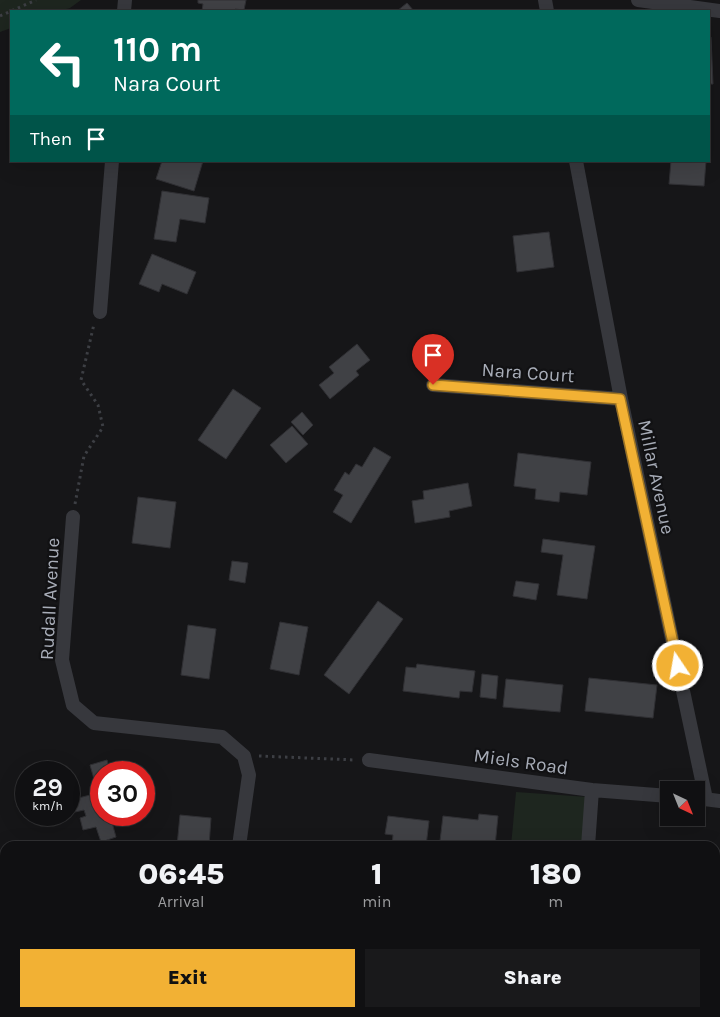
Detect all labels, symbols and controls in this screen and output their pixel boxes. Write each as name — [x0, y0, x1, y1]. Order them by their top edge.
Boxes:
text: 110 m — [113, 29, 202, 70]
icon: left — [30, 30, 95, 95]
text: Nara Court — [113, 71, 221, 97]
icon: arrive — [82, 125, 110, 153]
text: Then — [30, 128, 72, 150]
pin — [412, 334, 454, 385]
icon: arrive — [419, 341, 447, 369]
street label: Nara Court — [481, 359, 575, 387]
street label: Millar Avenue — [633, 418, 679, 536]
street label: Rudall Avenue — [36, 537, 64, 661]
position arrow — [651, 639, 703, 691]
street label: Miels Road — [472, 744, 570, 780]
speed limit sign: 30 — [90, 761, 155, 826]
text: 29 — [32, 773, 63, 802]
north arrow — [660, 781, 705, 826]
map controls — [660, 781, 705, 826]
text: km/h — [32, 799, 63, 813]
text: 06:45 — [138, 856, 224, 892]
text: 1 — [371, 856, 383, 892]
text: 180 — [530, 856, 582, 892]
text: Arrival — [158, 892, 204, 911]
text: min — [362, 892, 392, 911]
text: m — [548, 892, 563, 911]
button: Exit — [20, 949, 355, 1007]
button: Share — [365, 949, 700, 1007]

